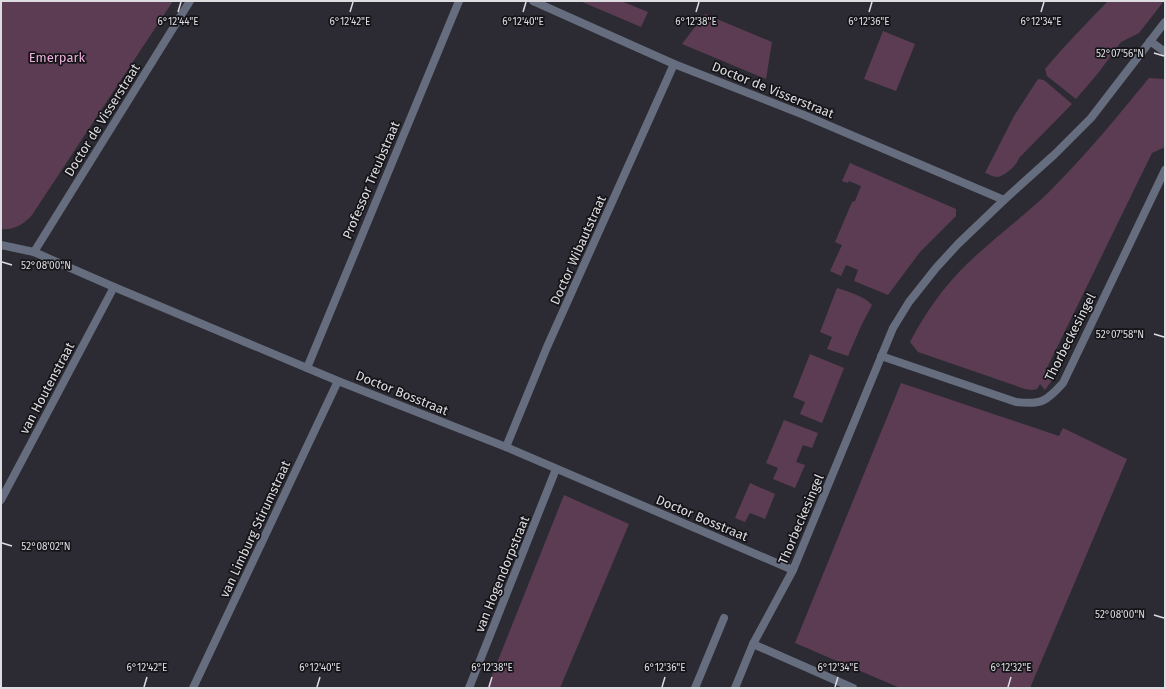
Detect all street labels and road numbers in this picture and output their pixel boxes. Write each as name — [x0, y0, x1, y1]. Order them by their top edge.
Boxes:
street label: Doctor de Visserstraat — [710, 59, 836, 121]
street label: Doctor de Visserstraat — [61, 61, 143, 179]
street label: Professor Treubstraat — [339, 119, 403, 241]
street label: Doctor Wibautstraat — [547, 193, 609, 307]
street label: Thorbeckesingel — [1041, 290, 1099, 383]
street label: van Houtenstraat — [17, 339, 78, 436]
street label: Doctor Bosstraat — [354, 368, 451, 418]
street label: van Limburg Stirumstraat — [217, 458, 293, 600]
street label: Thorbeckesingel — [775, 472, 827, 566]
street label: Doctor Bosstraat — [654, 492, 750, 544]
street label: van Hogendorpstraat — [472, 513, 532, 634]

